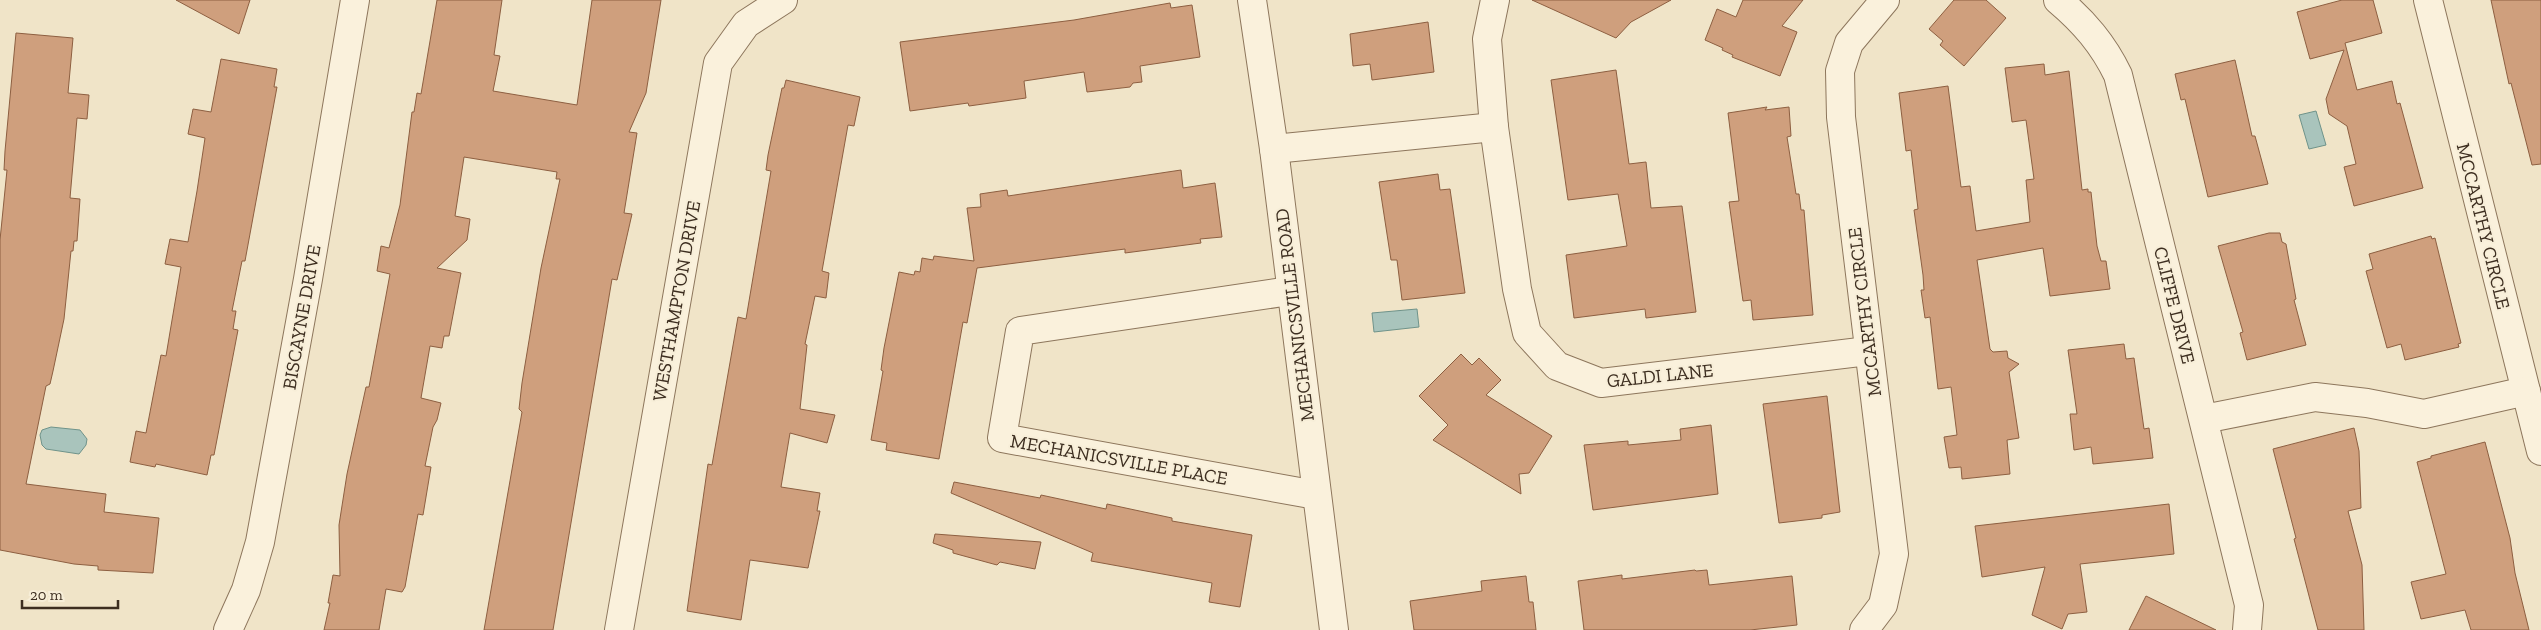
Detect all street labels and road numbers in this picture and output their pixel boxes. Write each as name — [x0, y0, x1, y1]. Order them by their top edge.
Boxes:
street label: MCCARTHY CIRCLE — [2452, 141, 2515, 311]
street label: WESTHAMPTON DRIVE — [648, 199, 705, 403]
street label: MECHANICSVILLE ROAD — [1270, 207, 1319, 423]
street label: MCCARTHY CIRCLE — [1843, 226, 1886, 398]
street label: BISCAYNE DRIVE — [277, 243, 326, 391]
street label: CLIFFE DRIVE — [2149, 244, 2200, 366]
street label: GALDI LANE — [1606, 358, 1715, 393]
street label: MECHANICSVILLE PLACE — [1008, 429, 1229, 490]

